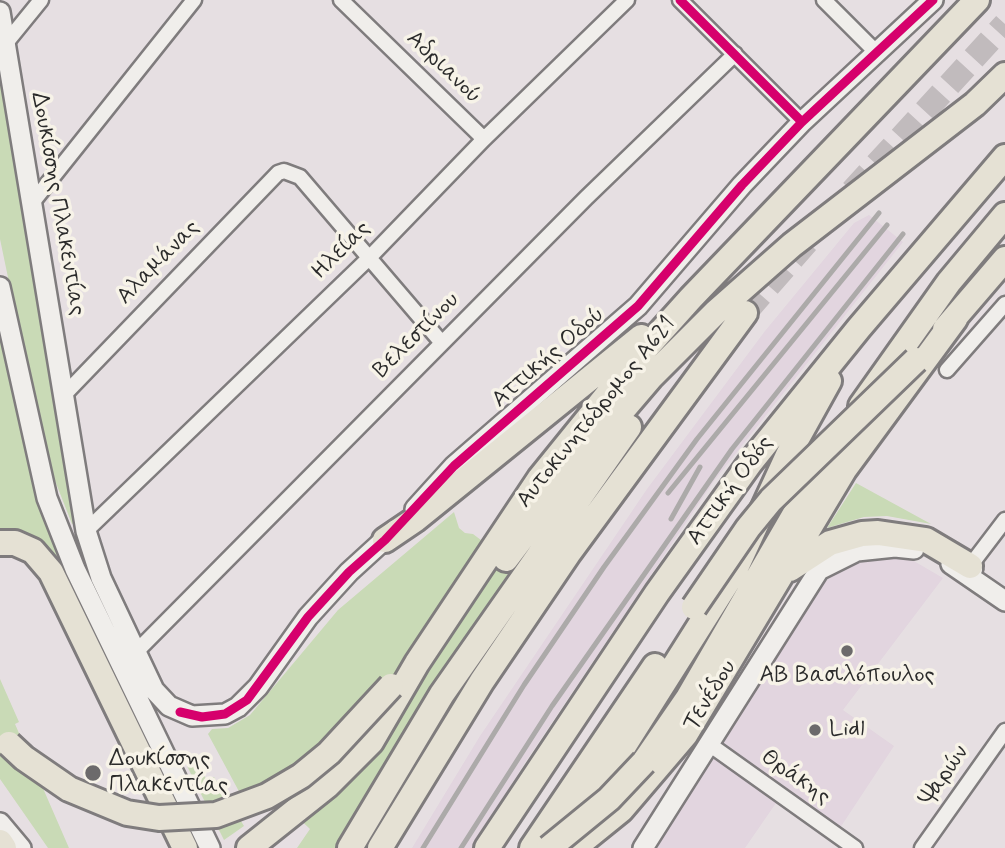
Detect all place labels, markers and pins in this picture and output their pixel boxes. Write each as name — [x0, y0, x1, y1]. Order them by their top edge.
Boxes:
marker: ΑΒ Βασιλόπουλος — [839, 643, 855, 659]
place label: ΑΒ Βασιλόπουλος — [759, 662, 935, 690]
place label: Lidl — [829, 716, 865, 744]
marker: Lidl — [807, 722, 823, 738]
place label: Δουκίσσης Πλακεντίας — [109, 746, 228, 800]
marker: Δουκίσσης Πλακεντίας — [83, 763, 103, 783]

